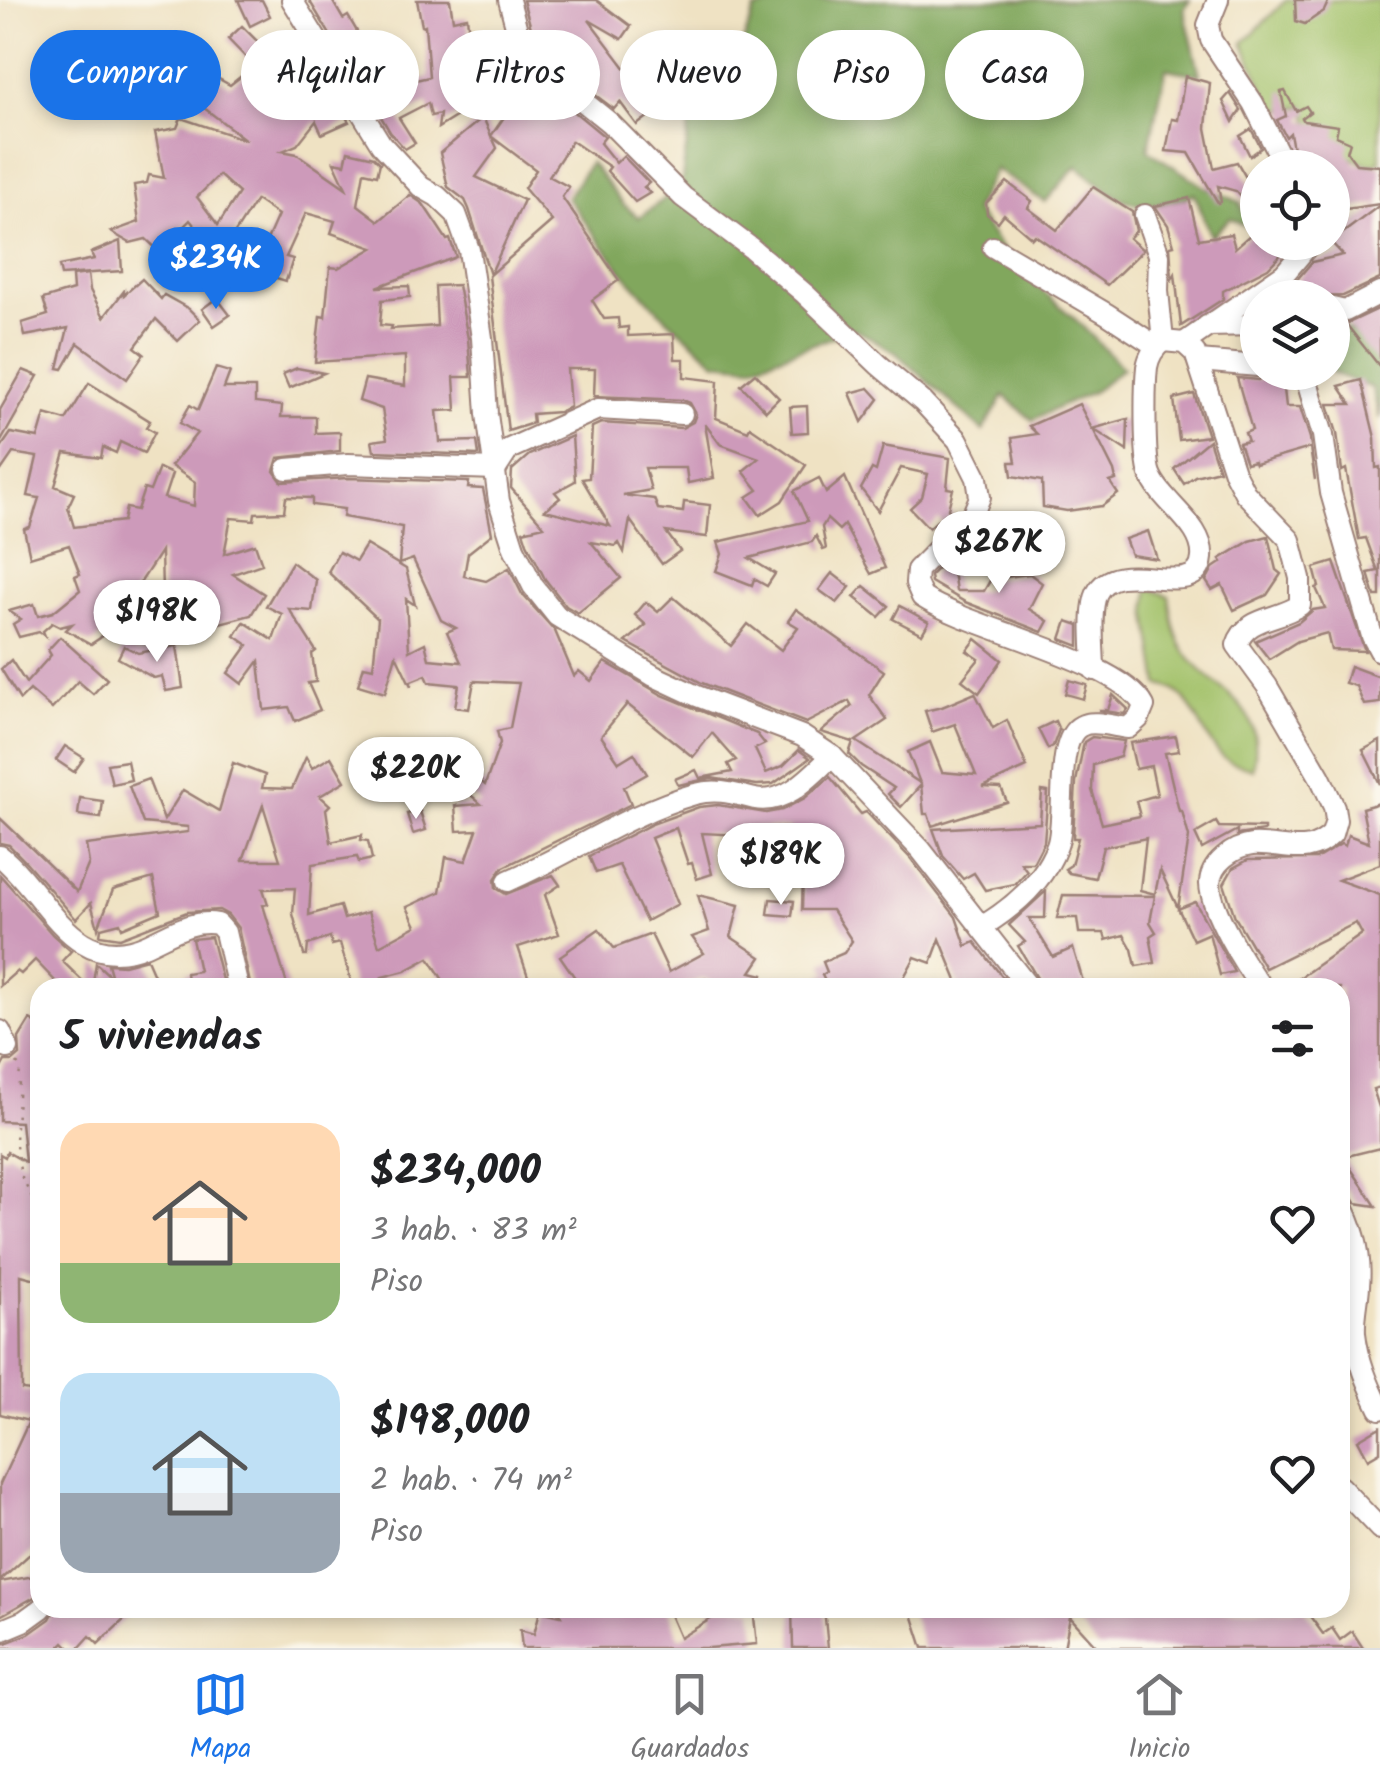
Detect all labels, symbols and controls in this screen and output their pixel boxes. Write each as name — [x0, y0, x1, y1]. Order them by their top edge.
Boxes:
chip: Comprar — [30, 30, 221, 120]
chip: Alquilar — [241, 30, 419, 120]
chip: Filtros — [439, 30, 600, 120]
chip: Nuevo — [620, 30, 777, 120]
chip: Piso — [797, 30, 925, 120]
chip: Casa — [945, 30, 1084, 120]
map controls — [1240, 150, 1350, 390]
button: locate — [1240, 150, 1350, 260]
pin: $234K — [146, 227, 286, 312]
text: $234K — [170, 234, 262, 285]
button: layers — [1240, 280, 1350, 390]
pin: $267K — [929, 511, 1069, 596]
text: $267K — [954, 518, 1044, 569]
pin: $198K — [87, 580, 227, 665]
text: $198K — [116, 587, 198, 638]
pin: $220K — [346, 737, 486, 822]
text: $220K — [370, 744, 462, 795]
pin: $189K — [711, 823, 851, 908]
text: $189K — [740, 830, 822, 881]
text: 5 viviendas — [60, 1005, 262, 1072]
icon: filters — [1265, 1011, 1320, 1066]
text: $234,000 — [370, 1139, 541, 1206]
icon: home — [140, 1163, 260, 1283]
icon: heart — [1265, 1196, 1320, 1251]
text: 3 hab. · 83 m² — [370, 1206, 577, 1257]
text: Piso — [370, 1257, 423, 1308]
text: $198,000 — [370, 1389, 529, 1456]
icon: home — [140, 1413, 260, 1533]
icon: heart — [1265, 1446, 1320, 1501]
text: 2 hab. · 74 m² — [370, 1456, 572, 1507]
text: Piso — [370, 1507, 423, 1558]
tab: Mapa — [190, 1667, 251, 1772]
tab: Guardados — [630, 1667, 749, 1772]
tab: Inicio — [1128, 1667, 1190, 1772]

